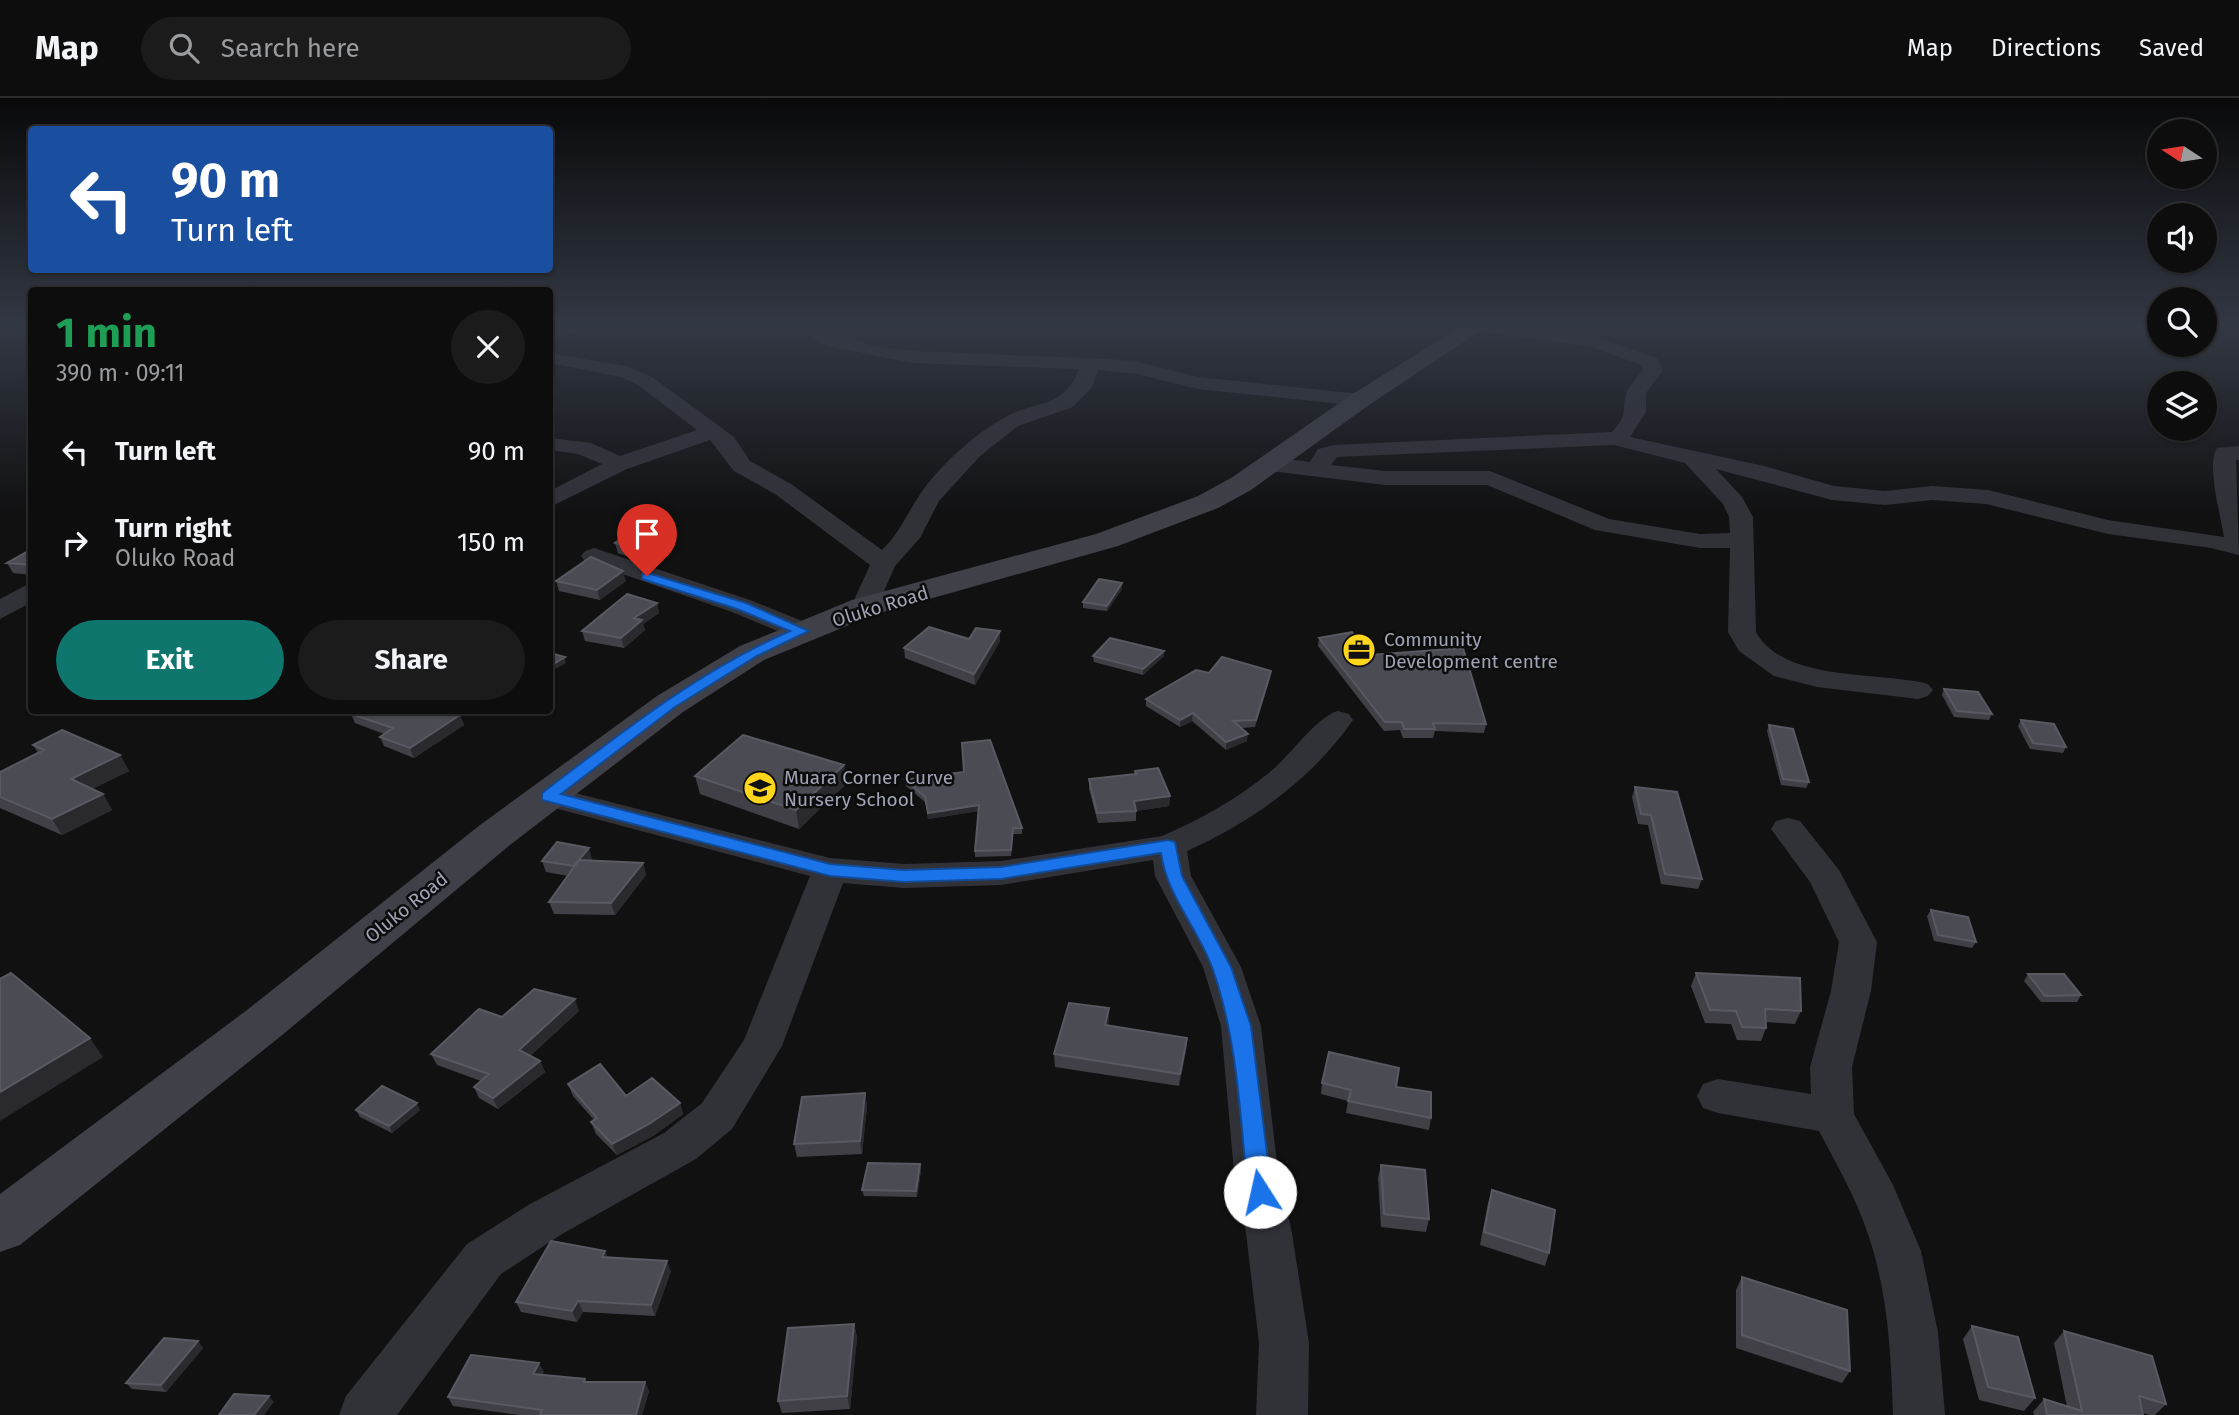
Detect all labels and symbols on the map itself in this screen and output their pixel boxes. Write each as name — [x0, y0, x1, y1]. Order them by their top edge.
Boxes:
north arrow — [2147, 119, 2217, 189]
pin — [617, 504, 677, 576]
street label: Oluko Road — [829, 581, 931, 632]
place label: Community Development centre — [1384, 628, 1558, 673]
office icon: Community Development centre — [1340, 631, 1378, 669]
place label: Muara Corner Curve Nursery School — [784, 766, 953, 811]
school or university icon: Muara Corner Curve Nursery School — [741, 769, 779, 807]
street label: Oluko Road — [360, 867, 452, 948]
position arrow — [1223, 1155, 1297, 1229]

